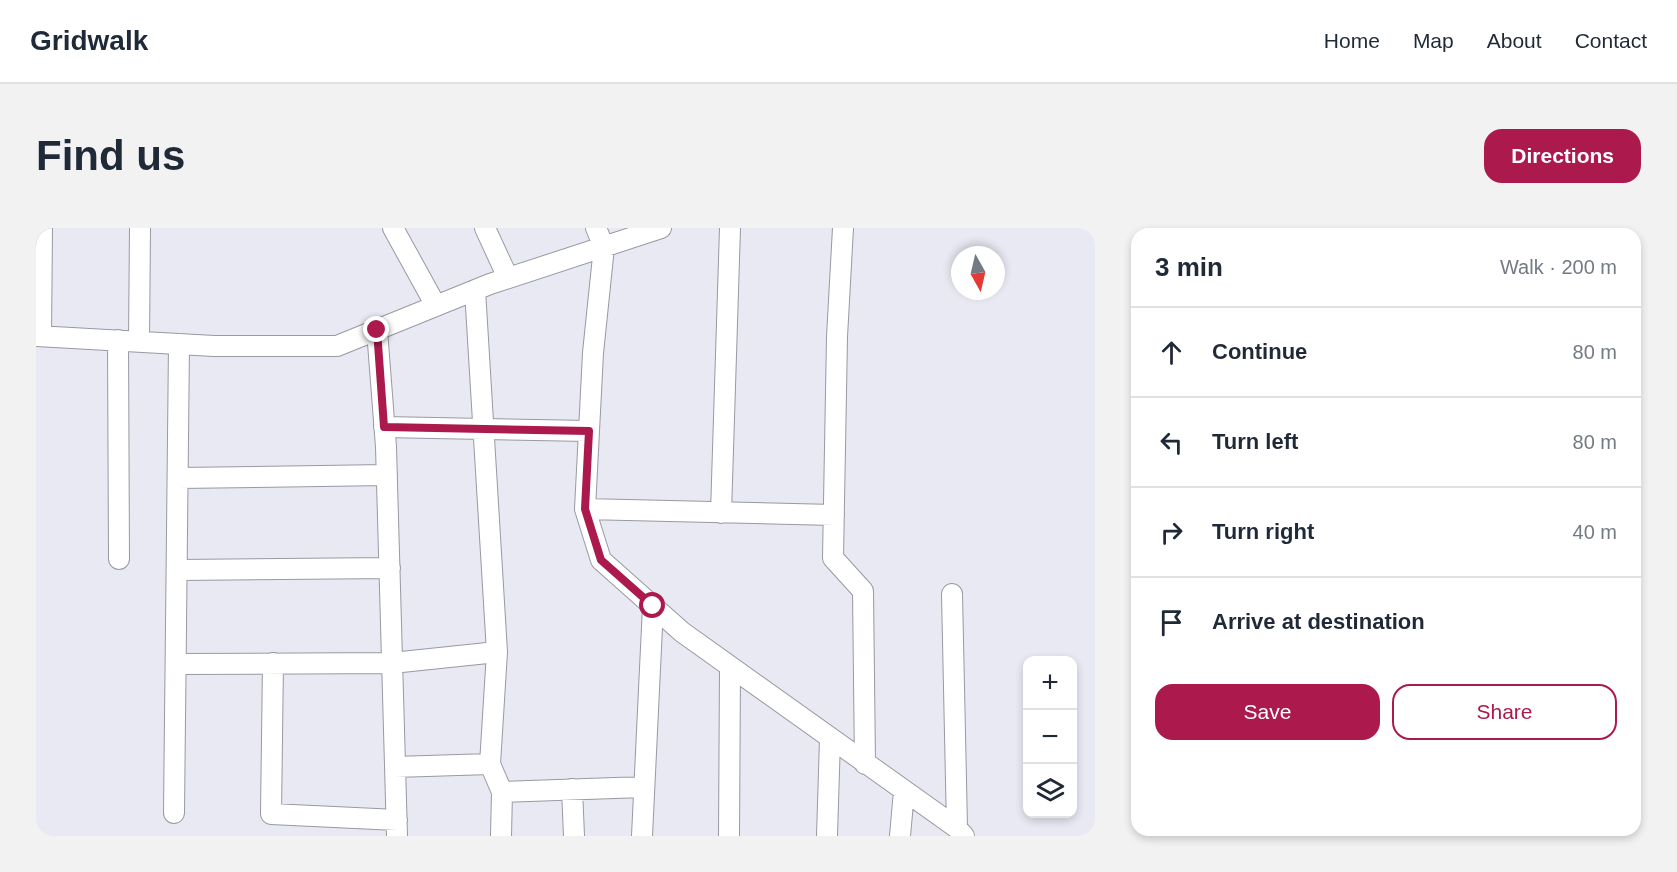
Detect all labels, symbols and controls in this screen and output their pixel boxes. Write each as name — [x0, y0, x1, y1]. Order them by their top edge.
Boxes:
text: Gridwalk — [30, 25, 148, 56]
text: Home — [1324, 29, 1380, 52]
text: Map — [1413, 29, 1454, 52]
text: About — [1487, 29, 1542, 52]
text: Contact — [1575, 29, 1647, 52]
button: Directions — [1484, 129, 1641, 183]
text: Find us — [36, 132, 185, 179]
north arrow — [951, 246, 1005, 300]
text: 3 min — [1155, 252, 1223, 282]
text: Walk · 200 m — [1500, 256, 1617, 278]
route end — [363, 316, 389, 342]
icon: ahead — [1155, 336, 1188, 369]
text: Continue — [1212, 339, 1307, 364]
text: 80 m — [1573, 341, 1617, 363]
icon: left — [1155, 426, 1188, 459]
text: Turn left — [1212, 429, 1298, 454]
text: 80 m — [1573, 431, 1617, 453]
icon: right — [1155, 516, 1188, 549]
text: Turn right — [1212, 519, 1314, 544]
text: 40 m — [1573, 521, 1617, 543]
route start — [639, 592, 665, 618]
icon: arrive — [1155, 606, 1188, 639]
text: Arrive at destination — [1212, 609, 1425, 634]
map controls — [1023, 656, 1077, 818]
button: + — [1023, 656, 1077, 710]
button: Save — [1155, 684, 1380, 740]
button: Share — [1392, 684, 1617, 740]
button: − — [1023, 710, 1077, 764]
button: layers — [1023, 764, 1077, 818]

